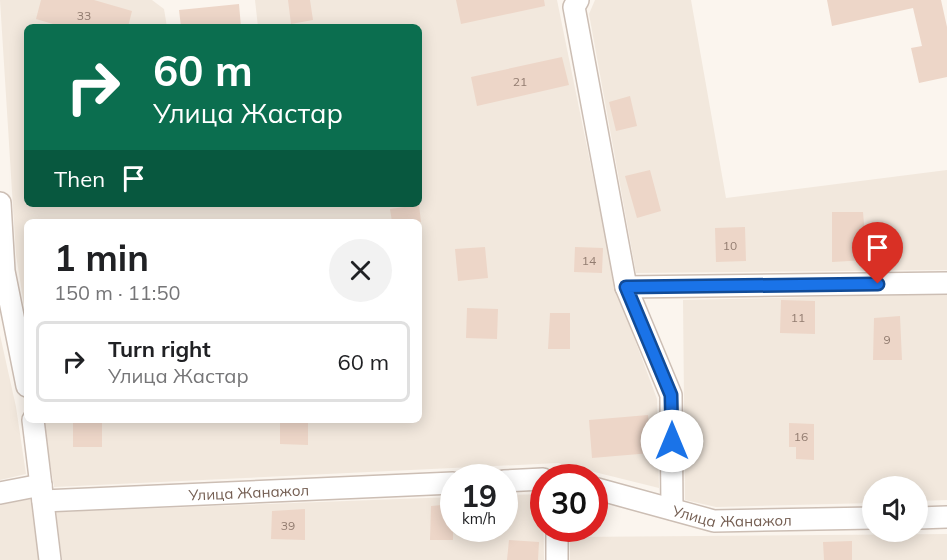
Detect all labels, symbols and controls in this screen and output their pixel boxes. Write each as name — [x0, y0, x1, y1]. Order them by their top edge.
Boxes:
house number: 33 — [77, 8, 91, 23]
text: 60 m — [153, 44, 253, 97]
icon: right — [54, 48, 132, 126]
house number: 21 — [513, 74, 527, 89]
text: Улица Жастар — [153, 96, 343, 130]
icon: arrive — [117, 162, 150, 195]
text: Then — [54, 165, 105, 193]
pin — [852, 222, 903, 284]
icon: arrive — [861, 231, 894, 264]
text: 1 min — [54, 235, 149, 280]
house number: 10 — [723, 238, 737, 253]
button: close — [329, 239, 392, 302]
house number: 14 — [582, 253, 596, 268]
text: 150 m · 11:50 — [54, 280, 180, 305]
house number: 11 — [791, 310, 805, 325]
house number: 9 — [883, 332, 891, 347]
text: Turn right — [108, 335, 211, 363]
icon: right — [57, 345, 90, 378]
text: 60 m — [338, 348, 389, 376]
text: Улица Жастар — [108, 363, 249, 388]
position arrow — [640, 409, 704, 473]
house number: 16 — [794, 429, 808, 444]
speed limit sign: 30 — [530, 464, 608, 542]
map controls — [862, 476, 928, 542]
button: sound — [862, 476, 928, 542]
text: 19 — [461, 477, 497, 515]
street label: Улица Жанажол — [187, 480, 309, 504]
street label: Улица Жанажол — [669, 500, 792, 531]
text: km/h — [462, 509, 496, 528]
house number: 39 — [281, 518, 295, 533]

